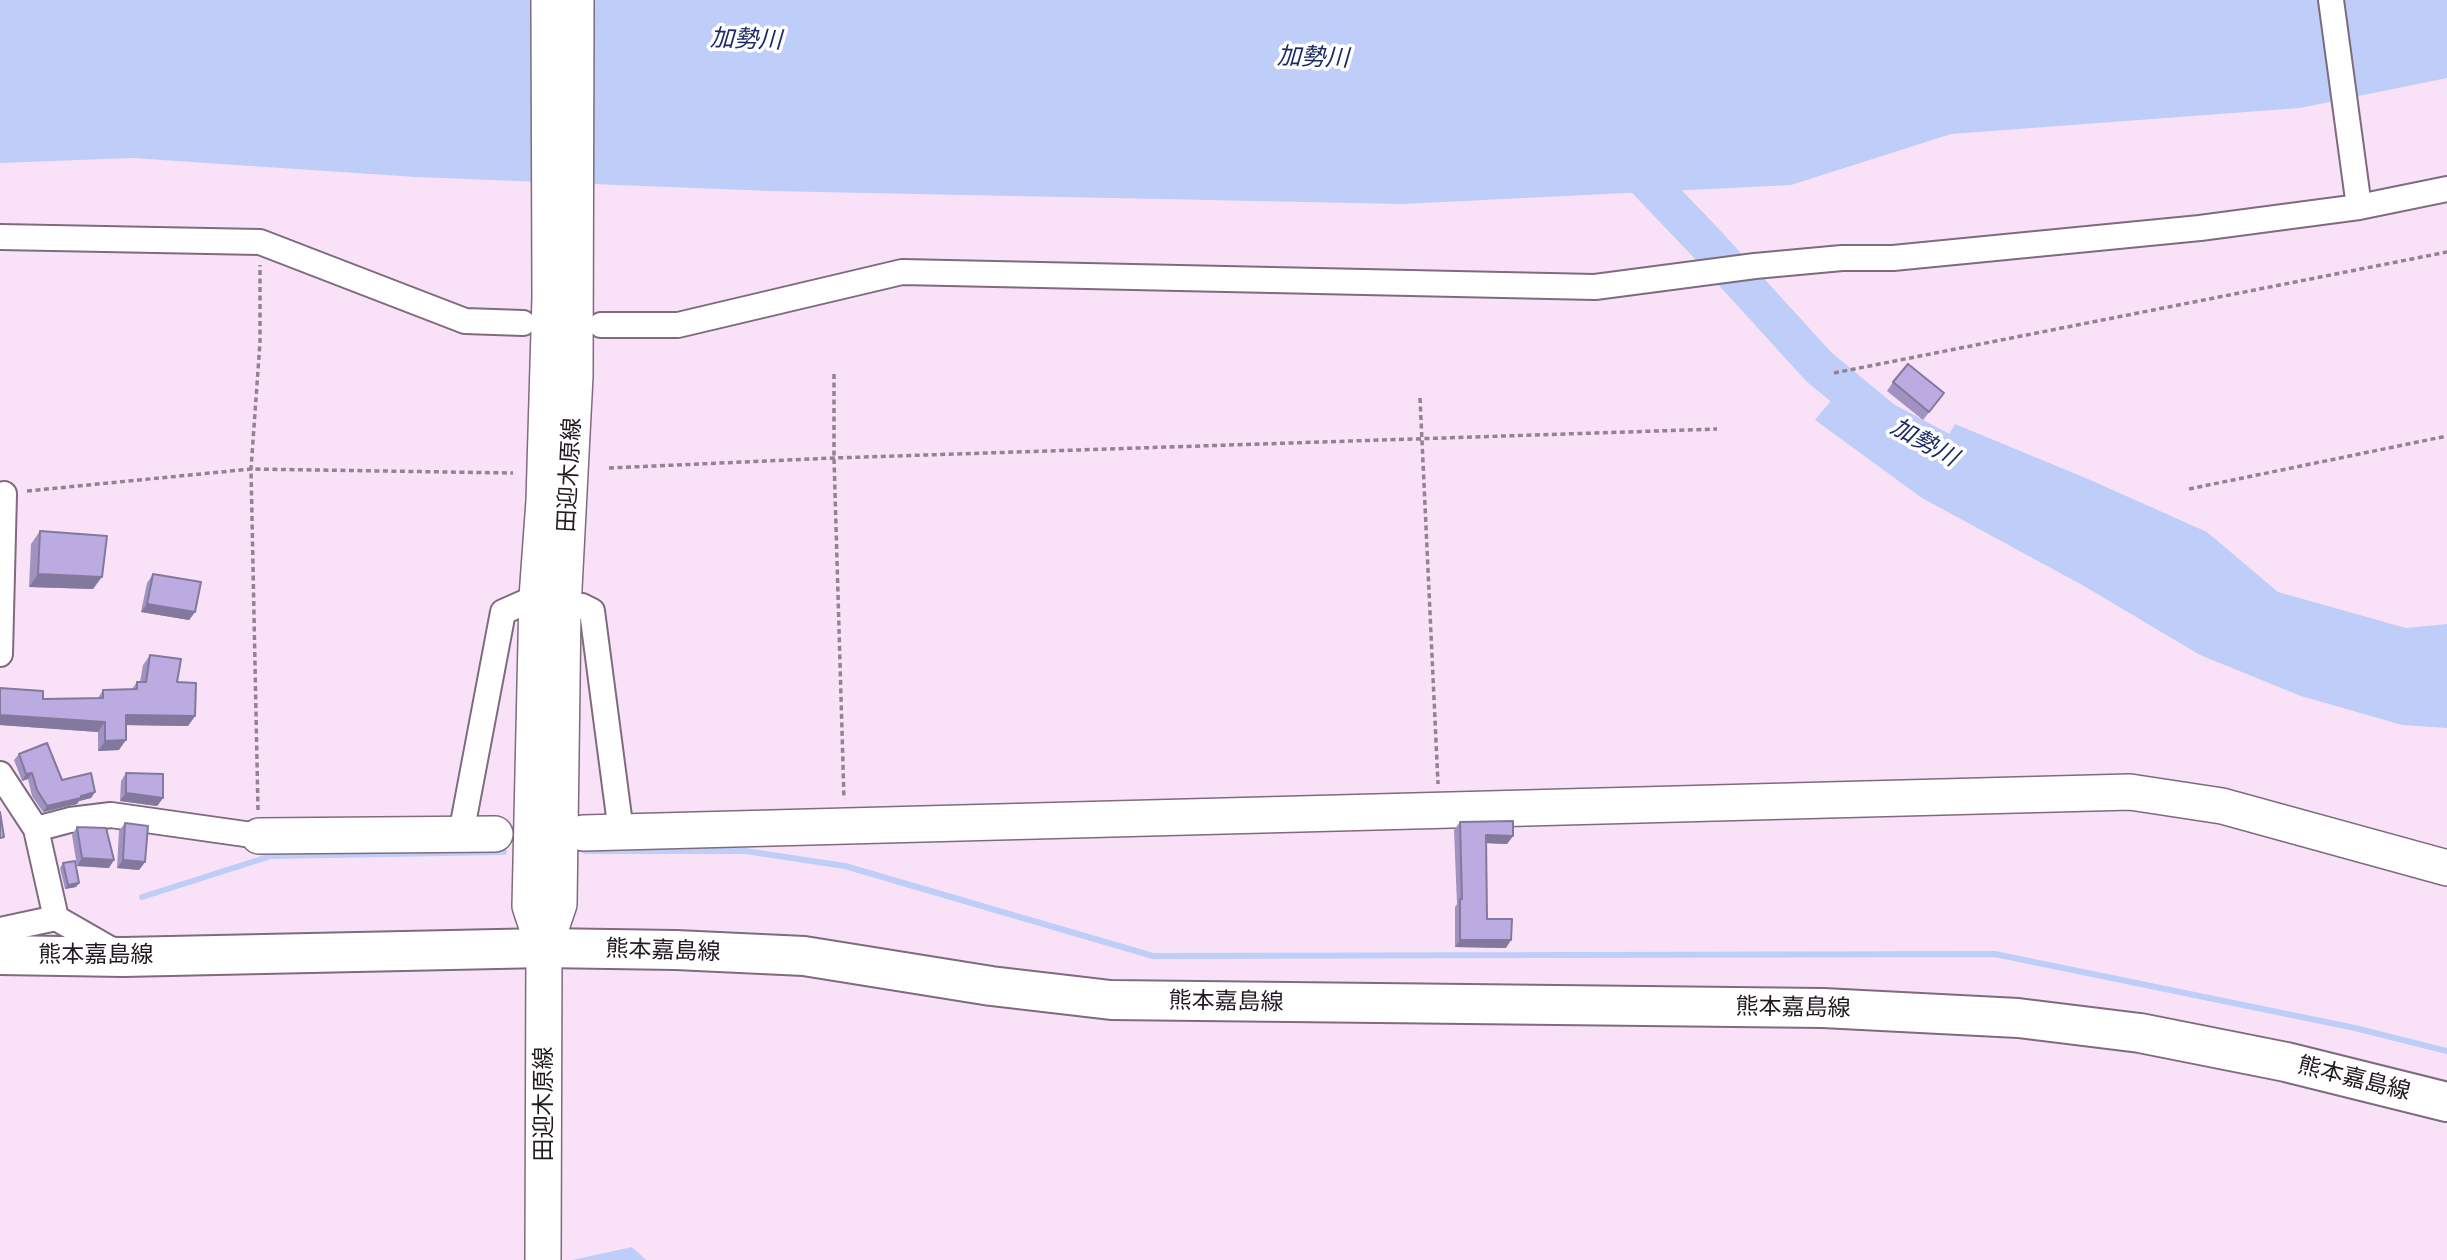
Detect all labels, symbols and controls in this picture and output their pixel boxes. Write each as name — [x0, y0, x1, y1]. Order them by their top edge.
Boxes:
water label: 加勢川 — [710, 24, 782, 56]
water label: 加勢川 — [1277, 42, 1349, 74]
water label: 加勢川 — [1886, 413, 1962, 473]
street label: 田迎木原線 — [553, 417, 587, 533]
street label: 熊本嘉島線 — [605, 935, 721, 967]
street label: 熊本嘉島線 — [39, 941, 153, 969]
street label: 熊本嘉島線 — [1168, 987, 1284, 1017]
street label: 熊本嘉島線 — [1735, 993, 1851, 1023]
street label: 田迎木原線 — [530, 1047, 558, 1161]
street label: 熊本嘉島線 — [2295, 1052, 2413, 1106]

